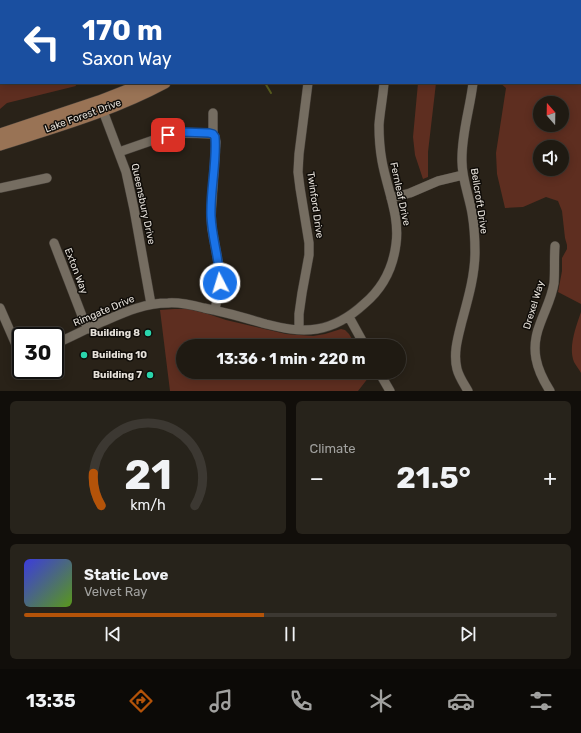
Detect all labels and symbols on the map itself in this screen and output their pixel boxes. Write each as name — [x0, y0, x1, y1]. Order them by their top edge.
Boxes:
street label: Lake Forest Drive — [43, 96, 123, 135]
north arrow — [533, 96, 569, 132]
pin — [151, 118, 185, 152]
street label: Fernleaf Drive — [387, 161, 413, 227]
street label: Queensbury Drive — [129, 162, 158, 246]
street label: Bellcroft Drive — [468, 167, 490, 235]
street label: Twinford Drive — [304, 171, 326, 239]
street label: Exton Way — [62, 246, 90, 296]
position arrow — [199, 262, 241, 304]
street label: Drexel Way — [521, 279, 547, 331]
street label: Rimgate Drive — [72, 293, 137, 329]
speed limit sign: 30 — [12, 327, 64, 379]
place label: Building 8 — [90, 327, 140, 339]
marker: Building 8 — [143, 328, 153, 338]
place label: Building 10 — [92, 349, 147, 361]
marker: Building 10 — [79, 350, 89, 360]
place label: Building 7 — [93, 369, 142, 381]
marker: Building 7 — [145, 370, 155, 380]

